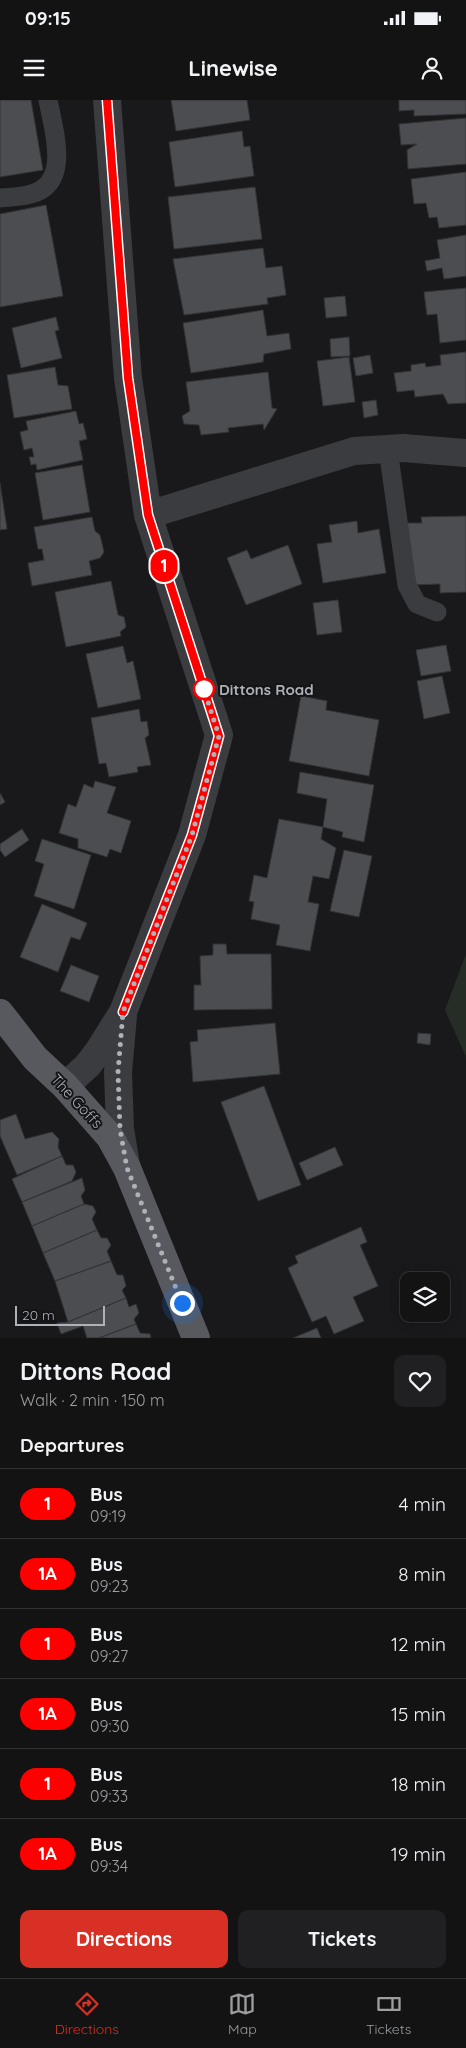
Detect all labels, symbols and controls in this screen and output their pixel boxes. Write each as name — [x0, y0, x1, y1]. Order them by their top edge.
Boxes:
text: 09:15 — [25, 6, 71, 30]
icon: menu — [20, 54, 48, 82]
text: Linewise — [188, 54, 278, 82]
icon: person — [418, 54, 446, 82]
line badge: 1 — [148, 550, 180, 582]
text: 1 — [160, 554, 168, 577]
marker: Dittons Road — [193, 678, 215, 700]
place label: Dittons Road — [219, 680, 314, 699]
street label: The Goffs — [47, 1070, 107, 1132]
map controls — [400, 1272, 450, 1322]
button: layers — [400, 1272, 450, 1322]
your location — [170, 1291, 195, 1316]
scale bar — [15, 1303, 105, 1326]
text: 20 m — [22, 1306, 55, 1324]
button: heart — [394, 1355, 446, 1407]
text: Dittons Road — [20, 1356, 171, 1386]
text: Walk · 2 min · 150 m — [20, 1390, 165, 1410]
text: Departures — [20, 1433, 124, 1457]
text: Bus — [90, 1482, 123, 1506]
text: 1 — [44, 1492, 51, 1515]
text: 4 min — [398, 1492, 446, 1516]
text: 09:19 — [90, 1506, 126, 1526]
text: Bus — [90, 1552, 123, 1576]
text: 1A — [38, 1562, 57, 1585]
text: 8 min — [398, 1562, 446, 1586]
text: 09:23 — [90, 1576, 129, 1596]
text: Bus — [90, 1622, 123, 1646]
text: 1 — [44, 1632, 51, 1655]
text: 12 min — [391, 1632, 446, 1656]
text: 09:27 — [90, 1646, 128, 1666]
text: Bus — [90, 1692, 123, 1716]
text: 1A — [38, 1702, 57, 1725]
text: 15 min — [391, 1702, 446, 1726]
text: 09:30 — [90, 1716, 129, 1736]
text: Bus — [90, 1762, 123, 1786]
text: 1 — [44, 1772, 51, 1795]
text: 18 min — [391, 1772, 446, 1796]
text: 09:33 — [90, 1786, 128, 1806]
text: Bus — [90, 1832, 123, 1856]
text: 1A — [38, 1842, 57, 1865]
text: 19 min — [391, 1842, 446, 1866]
text: 09:34 — [90, 1856, 128, 1876]
button: Directions — [20, 1910, 228, 1968]
button: Tickets — [238, 1910, 446, 1968]
tab: Directions — [55, 1990, 119, 2038]
tab: Map — [228, 1990, 257, 2038]
tab: Tickets — [366, 1990, 411, 2038]

